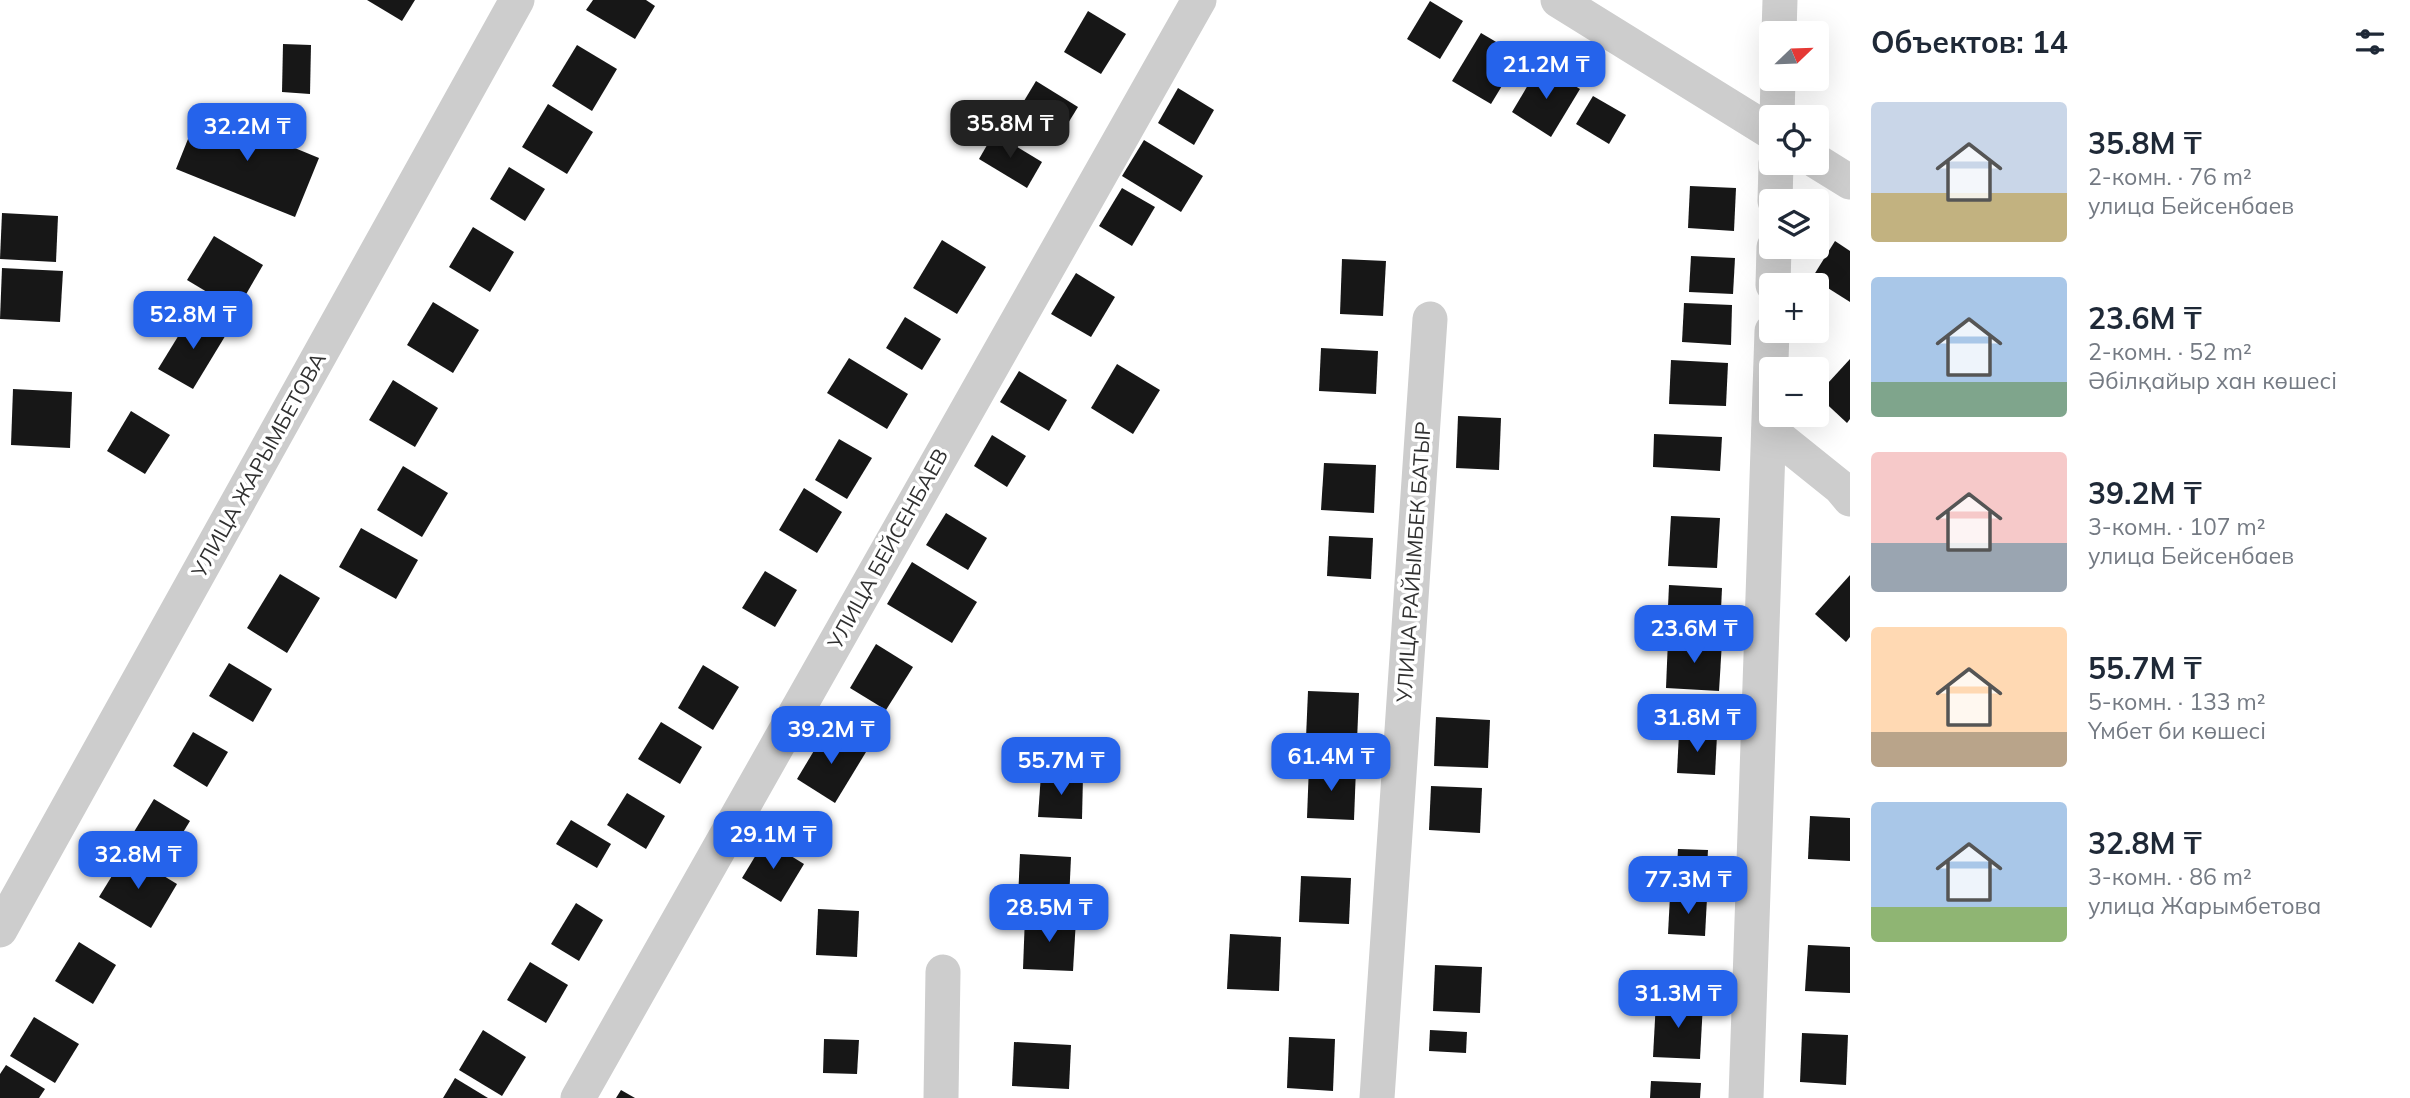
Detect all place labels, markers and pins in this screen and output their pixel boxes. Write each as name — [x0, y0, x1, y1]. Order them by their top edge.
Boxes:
pin: 21.2M ₸ — [1481, 42, 1611, 101]
pin: 35.8M ₸ — [945, 100, 1075, 160]
pin: 32.2M ₸ — [182, 104, 312, 163]
pin: 52.8M ₸ — [128, 292, 258, 351]
pin: 23.6M ₸ — [1629, 606, 1759, 665]
pin: 31.8M ₸ — [1632, 694, 1762, 754]
pin: 39.2M ₸ — [766, 706, 896, 766]
pin: 61.4M ₸ — [1266, 734, 1396, 793]
pin: 55.7M ₸ — [996, 738, 1126, 797]
pin: 29.1M ₸ — [708, 812, 838, 871]
pin: 32.8M ₸ — [73, 832, 203, 891]
pin: 77.3M ₸ — [1623, 856, 1753, 916]
pin: 28.5M ₸ — [984, 884, 1114, 944]
pin: 31.3M ₸ — [1613, 970, 1743, 1030]

